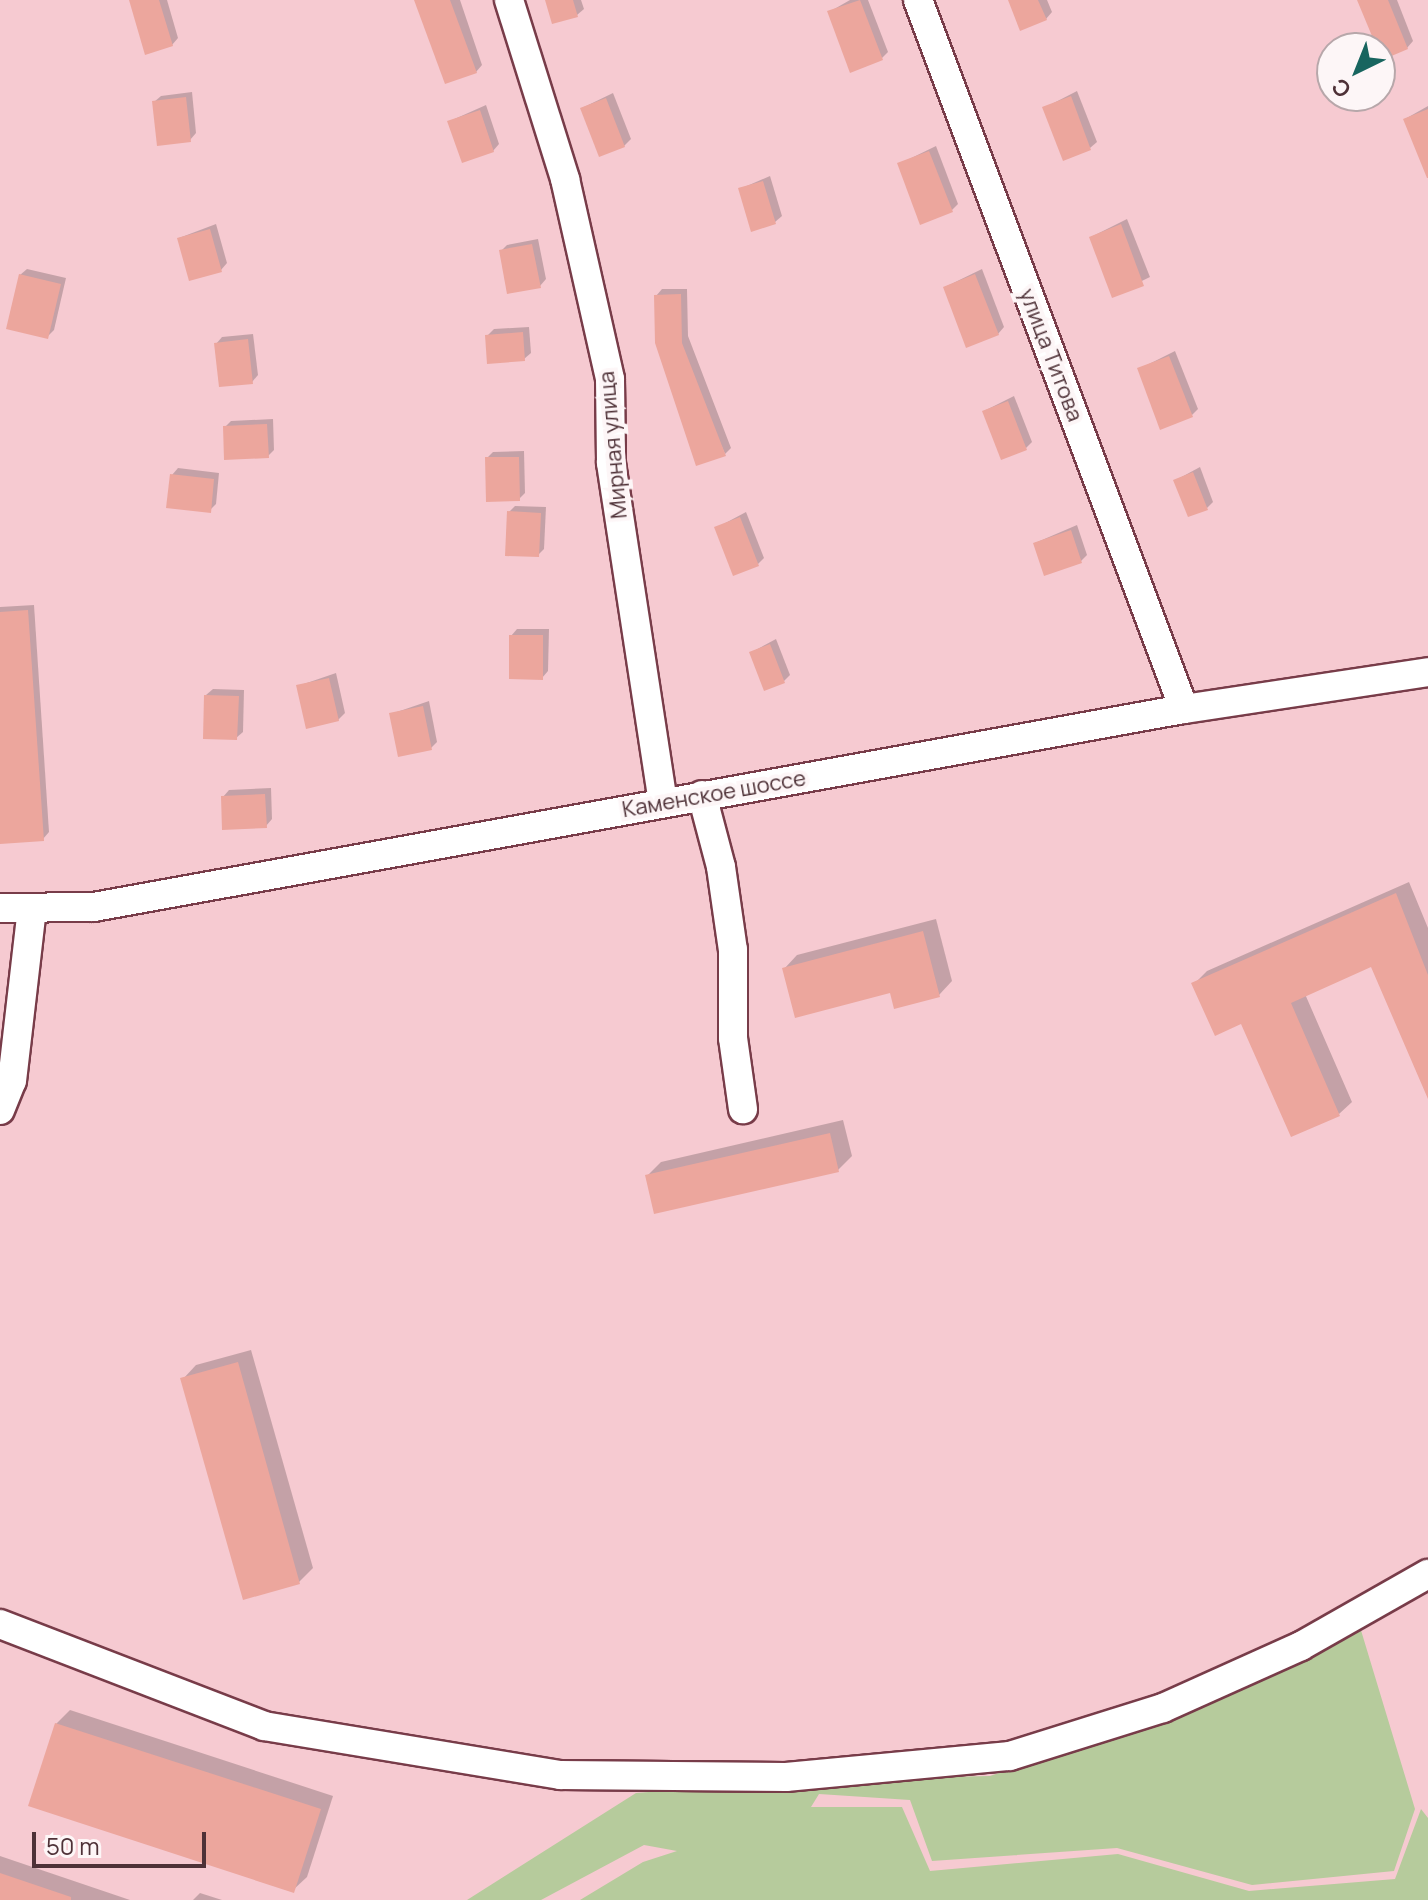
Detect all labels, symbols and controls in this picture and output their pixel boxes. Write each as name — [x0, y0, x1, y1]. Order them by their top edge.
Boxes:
north arrow — [1316, 32, 1396, 112]
text: С — [1325, 72, 1357, 105]
street label: улица Титова — [1014, 285, 1088, 425]
street label: Мирная улица — [593, 370, 633, 520]
street label: Каменское шоссе — [620, 765, 808, 823]
scale bar — [36, 1816, 210, 1866]
text: 50 m — [46, 1829, 100, 1862]

